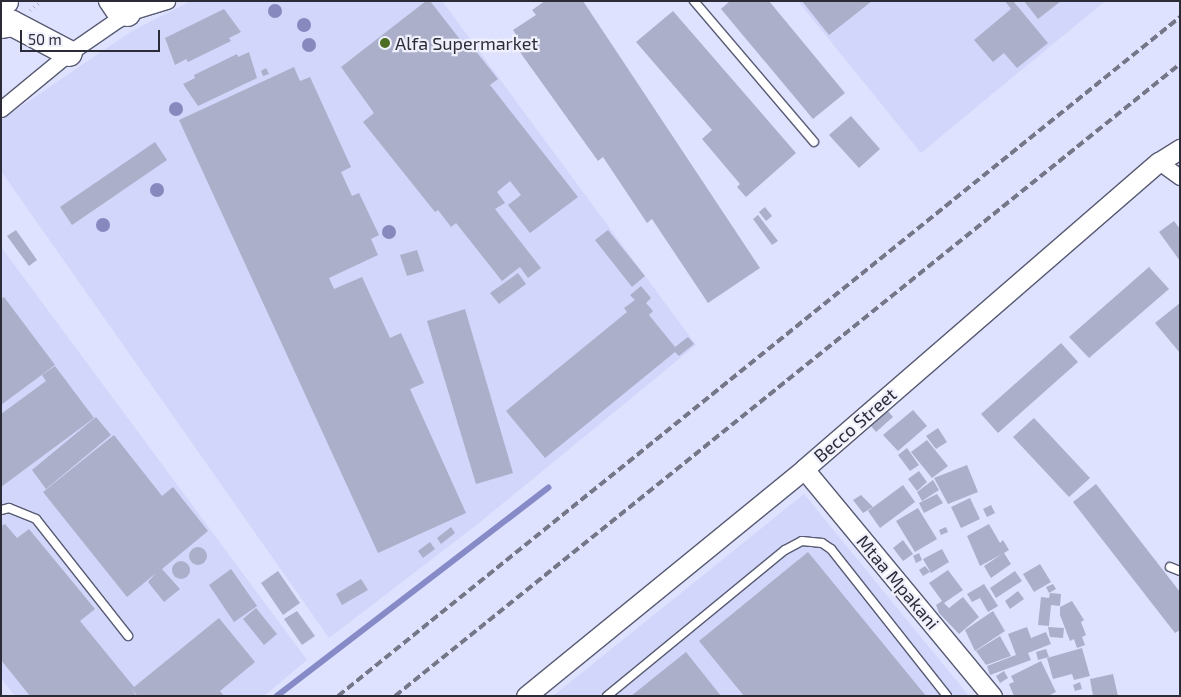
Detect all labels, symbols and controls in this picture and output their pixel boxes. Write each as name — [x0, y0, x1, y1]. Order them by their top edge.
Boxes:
scale bar — [22, 20, 162, 52]
text: 50 m — [28, 30, 62, 48]
place label: Alfa Supermarket — [395, 32, 538, 54]
marker: Alfa Supermarket — [379, 37, 391, 49]
street label: Becco Street — [809, 383, 901, 467]
street label: Mtaa Mpakani — [852, 530, 944, 634]

